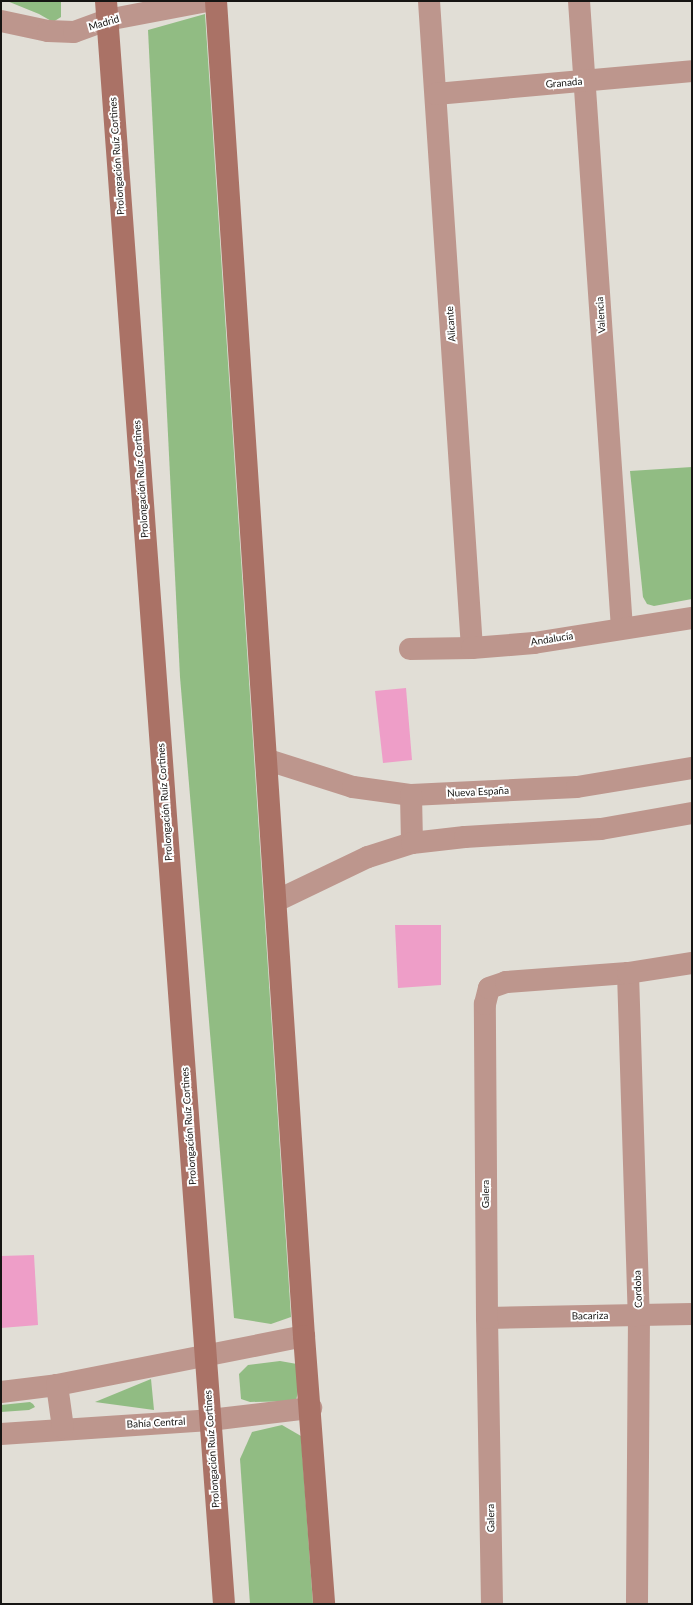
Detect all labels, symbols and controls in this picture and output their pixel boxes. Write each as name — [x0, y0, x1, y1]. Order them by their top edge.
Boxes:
street label: Madrid — [87, 13, 121, 33]
street label: Granada — [545, 75, 583, 91]
street label: Prolongación Ruíz Cortines — [107, 97, 127, 215]
street label: Valencia — [594, 296, 608, 334]
street label: Alicante — [444, 306, 458, 342]
street label: Prolongación Ruíz Cortines — [131, 420, 151, 538]
street label: Andalucía — [530, 630, 574, 648]
street label: Prolongación Ruíz Cortines — [155, 743, 175, 861]
street label: Nueva España — [447, 784, 509, 800]
street label: Prolongación Ruíz Cortines — [179, 1067, 199, 1185]
street label: Galera — [480, 1180, 492, 1208]
street label: Cordoba — [631, 1270, 645, 1308]
street label: Bacariza — [572, 1310, 608, 1322]
street label: Prolongación Ruíz Cortines — [202, 1390, 222, 1508]
street label: Bahía Central — [126, 1415, 186, 1431]
street label: Galera — [485, 1504, 497, 1532]

